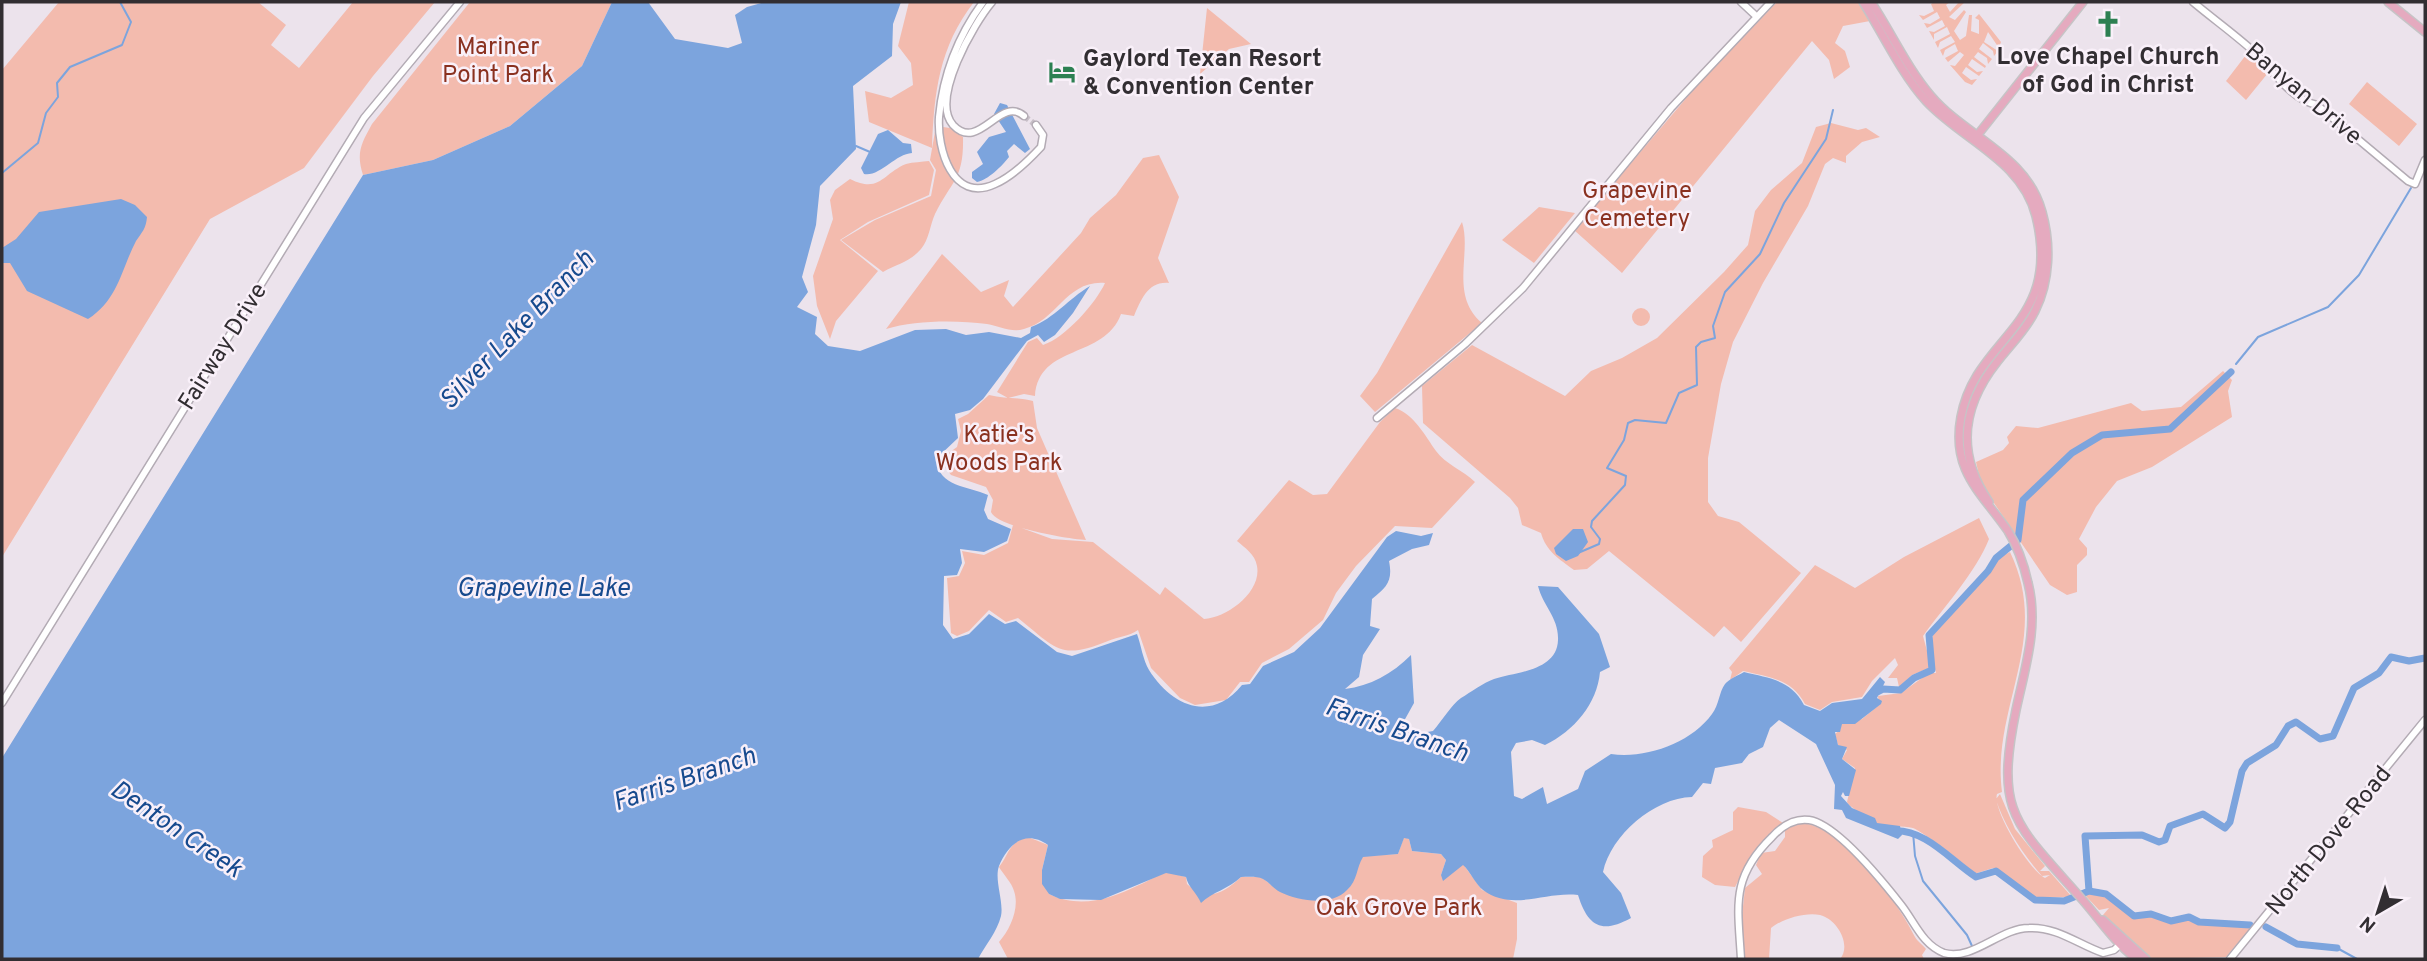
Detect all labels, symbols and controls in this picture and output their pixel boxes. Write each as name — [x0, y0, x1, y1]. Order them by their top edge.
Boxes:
church icon: Love Chapel Church of God in Christ — [2093, 9, 2123, 39]
park label: Mariner Point Park — [442, 33, 554, 91]
street label: Banyan Drive — [2238, 37, 2367, 152]
place label: Love Chapel Church of God in Christ — [1996, 43, 2220, 101]
place label: Gaylord Texan Resort & Convention Center — [1083, 45, 1322, 103]
hotel icon: Gaylord Texan Resort & Convention Center — [1047, 57, 1077, 87]
park label: Grapevine Cemetery — [1582, 177, 1692, 235]
water label: Silver Lake Branch — [433, 244, 602, 417]
street label: Fairway Drive — [173, 278, 275, 416]
park label: Katie's Woods Park — [935, 421, 1063, 479]
water label: Grapevine Lake — [456, 573, 630, 606]
water label: Farris Branch — [1320, 692, 1472, 771]
water label: Farris Branch — [609, 741, 761, 820]
street label: North Dove Road — [2260, 761, 2399, 922]
water label: Denton Creek — [103, 774, 249, 887]
north arrow — [2343, 877, 2413, 947]
park label: Oak Grove Park — [1316, 894, 1482, 924]
text: N — [2356, 910, 2381, 937]

